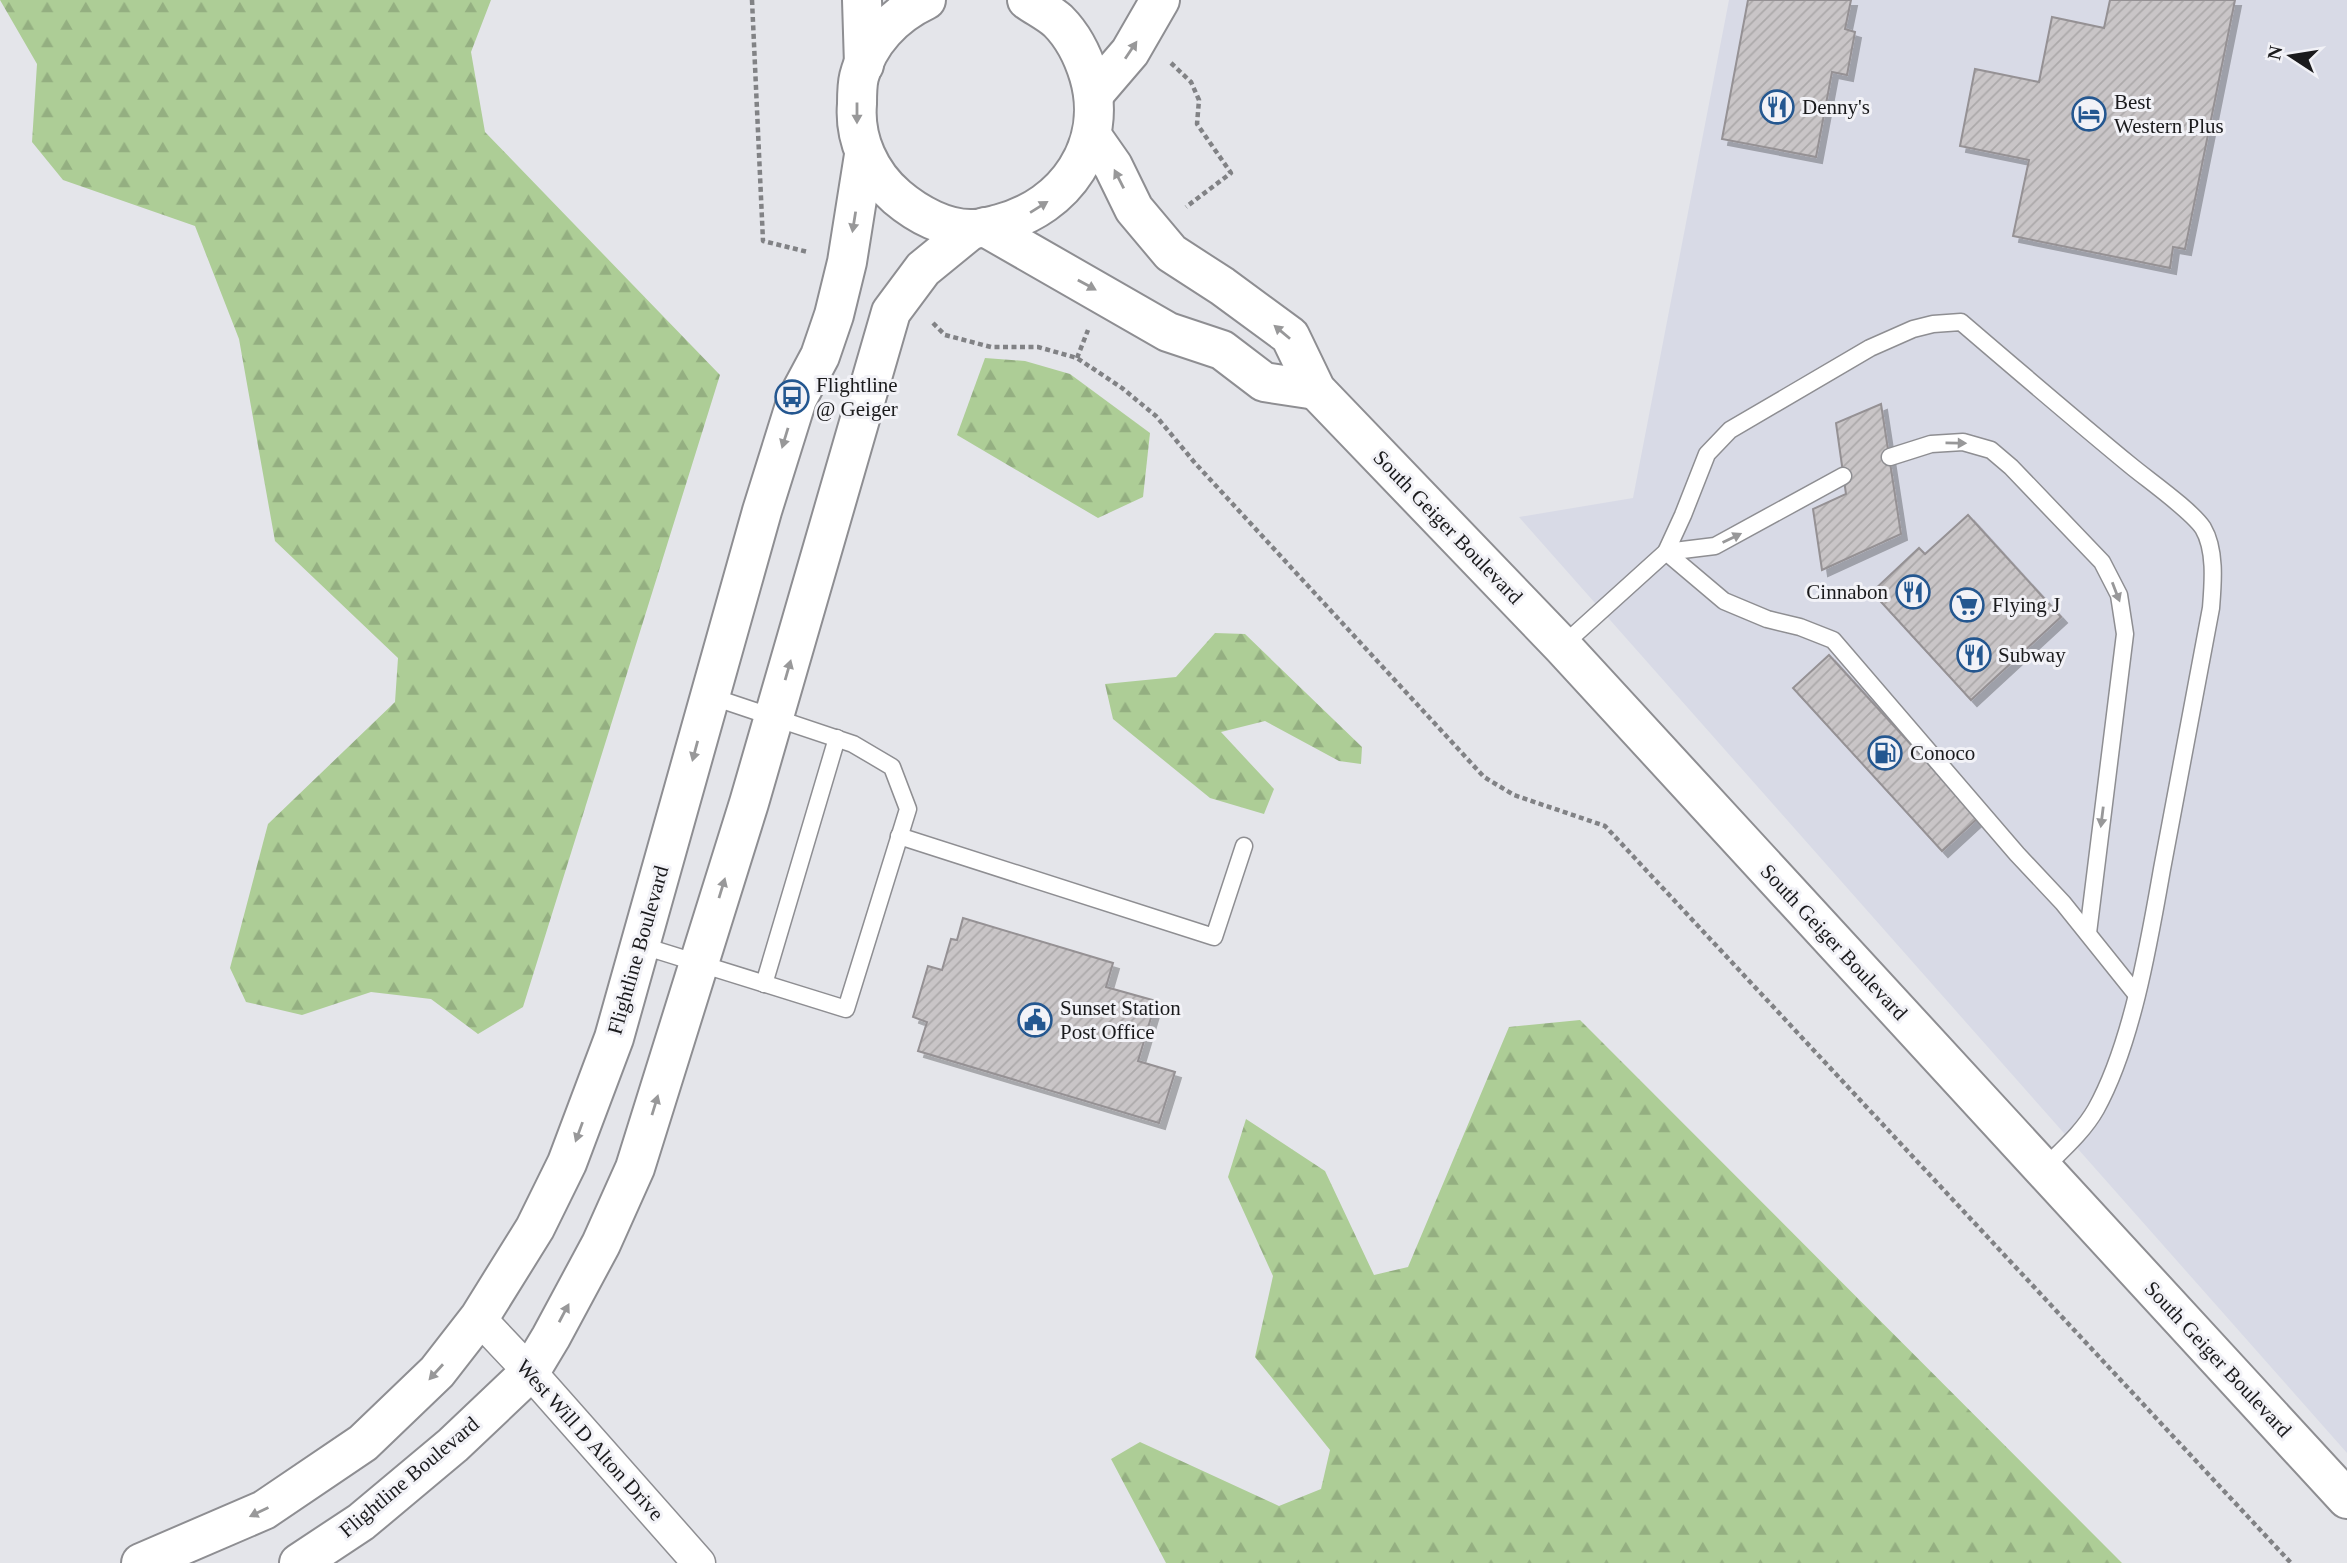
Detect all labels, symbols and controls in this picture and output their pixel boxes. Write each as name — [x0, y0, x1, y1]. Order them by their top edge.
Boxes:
north arrow — [2256, 21, 2326, 91]
one-way arrow — [1124, 40, 1137, 59]
text: N — [2263, 43, 2287, 61]
restaurant icon: Denny's — [1758, 88, 1796, 126]
place label: Best Western Plus — [2114, 90, 2224, 138]
place label: Denny's — [1802, 95, 1870, 119]
hotel icon: Best Western Plus — [2070, 95, 2108, 133]
one-way arrow — [851, 102, 863, 124]
one-way arrow — [1114, 169, 1125, 189]
one-way arrow — [1030, 201, 1049, 214]
one-way arrow — [848, 212, 859, 234]
one-way arrow — [1078, 278, 1098, 290]
one-way arrow — [1274, 324, 1292, 339]
place label: Flightline @ Geiger — [816, 373, 898, 421]
bus stop icon: Flightline @ Geiger — [773, 378, 811, 416]
one-way arrow — [779, 427, 789, 448]
one-way arrow — [1945, 437, 1967, 449]
street label: South Geiger Boulevard — [1368, 445, 1528, 609]
one-way arrow — [1722, 532, 1742, 543]
restaurant icon: Cinnabon — [1894, 573, 1932, 611]
place label: Cinnabon — [1806, 580, 1888, 604]
one-way arrow — [2111, 582, 2122, 603]
supermarket icon: Flying J — [1948, 586, 1986, 624]
place label: Flying J — [1992, 593, 2060, 617]
restaurant icon: Subway — [1955, 636, 1993, 674]
place label: Subway — [1998, 643, 2066, 667]
one-way arrow — [783, 659, 793, 680]
fuel station icon: Conoco — [1866, 734, 1904, 772]
one-way arrow — [689, 740, 700, 762]
place label: Conoco — [1910, 741, 1975, 765]
one-way arrow — [2096, 806, 2107, 828]
street label: South Geiger Boulevard — [1756, 859, 1913, 1025]
street label: Flightline Boulevard — [602, 862, 674, 1037]
one-way arrow — [718, 877, 728, 898]
place label: Sunset Station Post Office — [1060, 996, 1181, 1044]
public building icon: Sunset Station Post Office — [1016, 1001, 1054, 1039]
one-way arrow — [650, 1094, 661, 1115]
one-way arrow — [573, 1121, 584, 1142]
street label: South Geiger Boulevard — [2140, 1276, 2297, 1442]
one-way arrow — [559, 1303, 570, 1323]
street label: West Will D Alton Drive — [511, 1355, 669, 1525]
one-way arrow — [429, 1363, 445, 1380]
street label: Flightline Boulevard — [334, 1411, 484, 1542]
one-way arrow — [249, 1506, 269, 1517]

